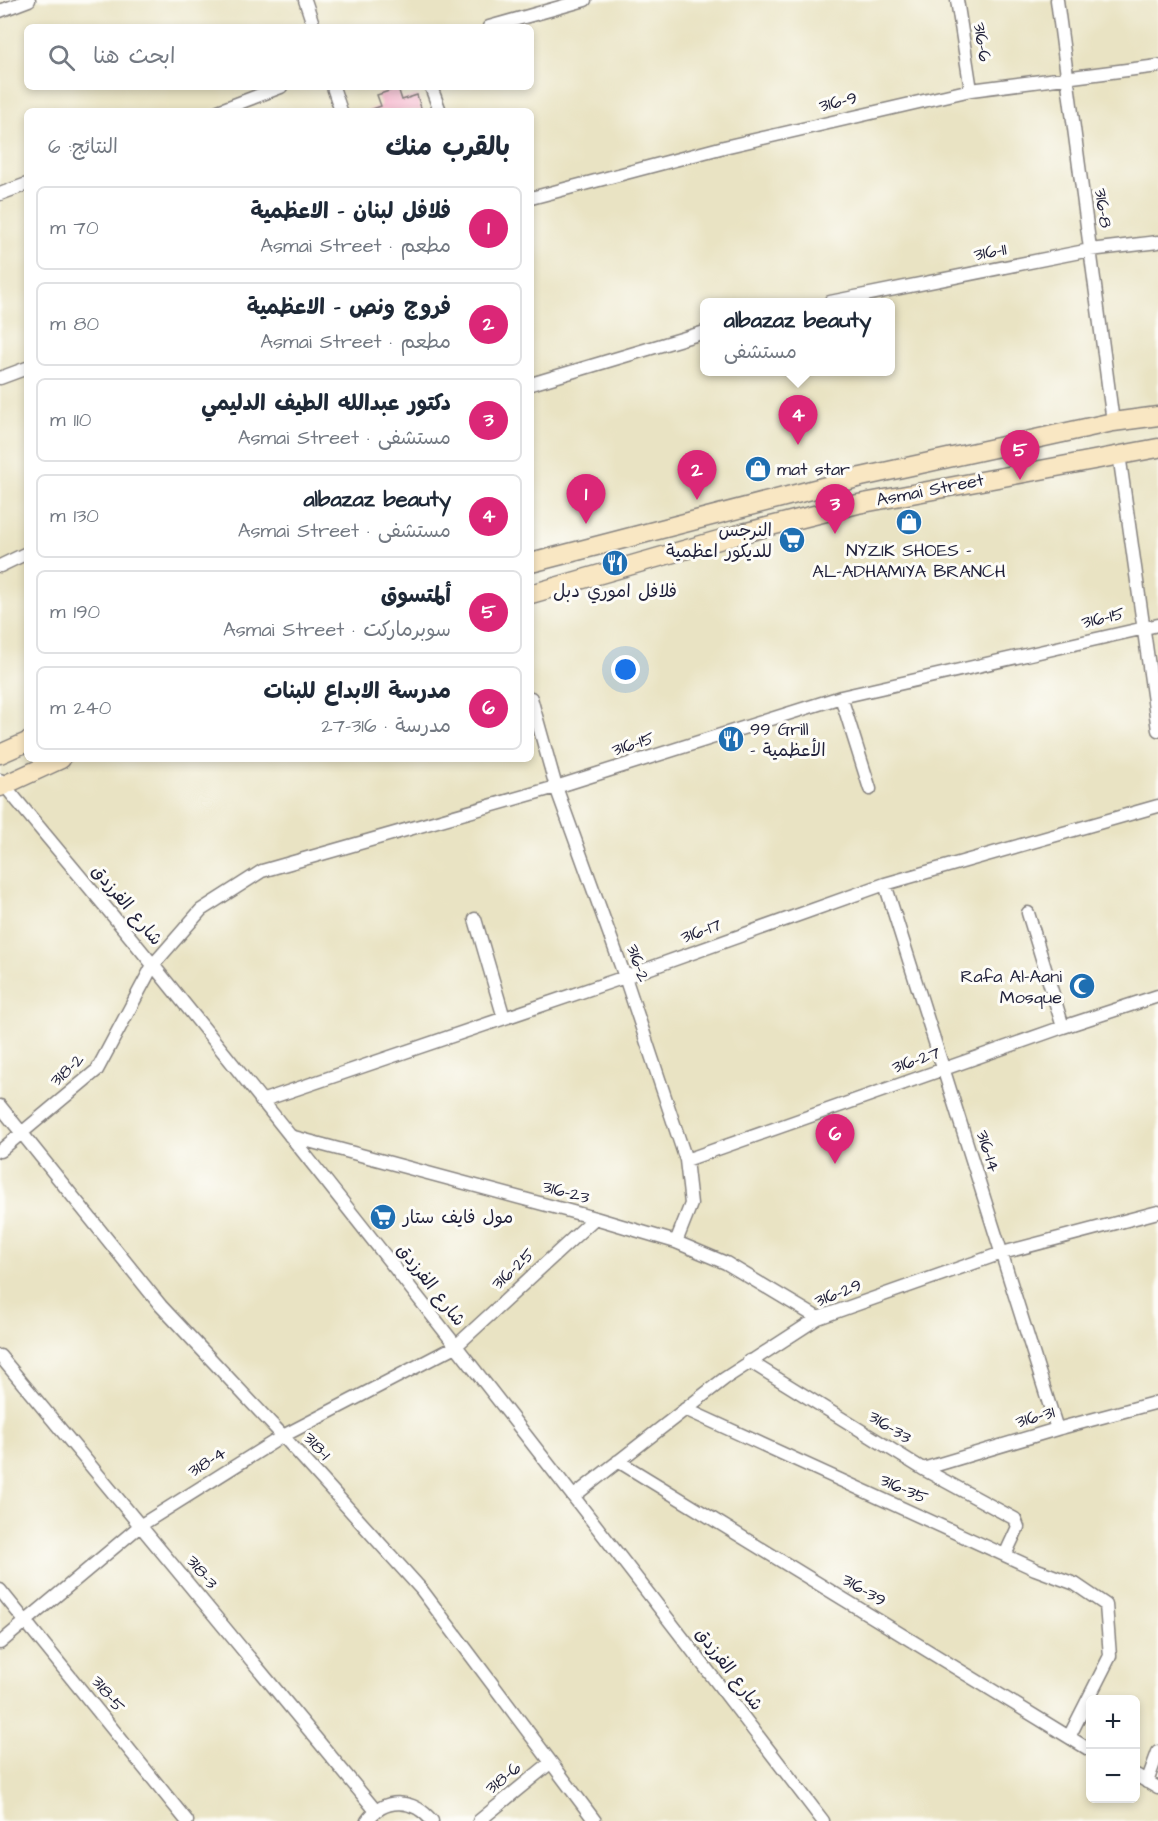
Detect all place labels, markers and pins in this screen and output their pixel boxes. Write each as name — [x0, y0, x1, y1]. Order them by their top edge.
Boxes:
pin: 4 — [778, 396, 818, 445]
pin: 5 — [1000, 430, 1040, 480]
pin: 2 — [678, 450, 716, 500]
shop icon: mat star — [743, 454, 773, 484]
place label: mat star — [777, 457, 850, 482]
pin: 1 — [566, 474, 606, 524]
pin: 3 — [816, 484, 854, 534]
shop icon: NYZIK SHOES - AL-ADHAMIYA BRANCH — [894, 507, 924, 537]
place label: النرجس للديكور اعظمية — [666, 518, 772, 564]
supermarket icon: النرجس للديكور اعظمية — [777, 525, 807, 555]
place label: NYZIK SHOES - AL-ADHAMIYA BRANCH — [812, 538, 1006, 584]
restaurant icon: فلافل اموري دبل — [600, 548, 630, 578]
place label: فلافل اموري دبل — [553, 579, 677, 604]
place label: 99 Grill - الأعظمية — [750, 717, 826, 763]
restaurant icon: 99 Grill - الأعظمية — [716, 724, 746, 754]
place label: Rafa Al-Aani Mosque — [961, 964, 1062, 1010]
mosque icon: Rafa Al-Aani Mosque — [1067, 971, 1097, 1001]
pin: 6 — [816, 1114, 854, 1164]
supermarket icon: مول فايف ستار — [368, 1202, 398, 1232]
place label: مول فايف ستار — [401, 1205, 513, 1230]

